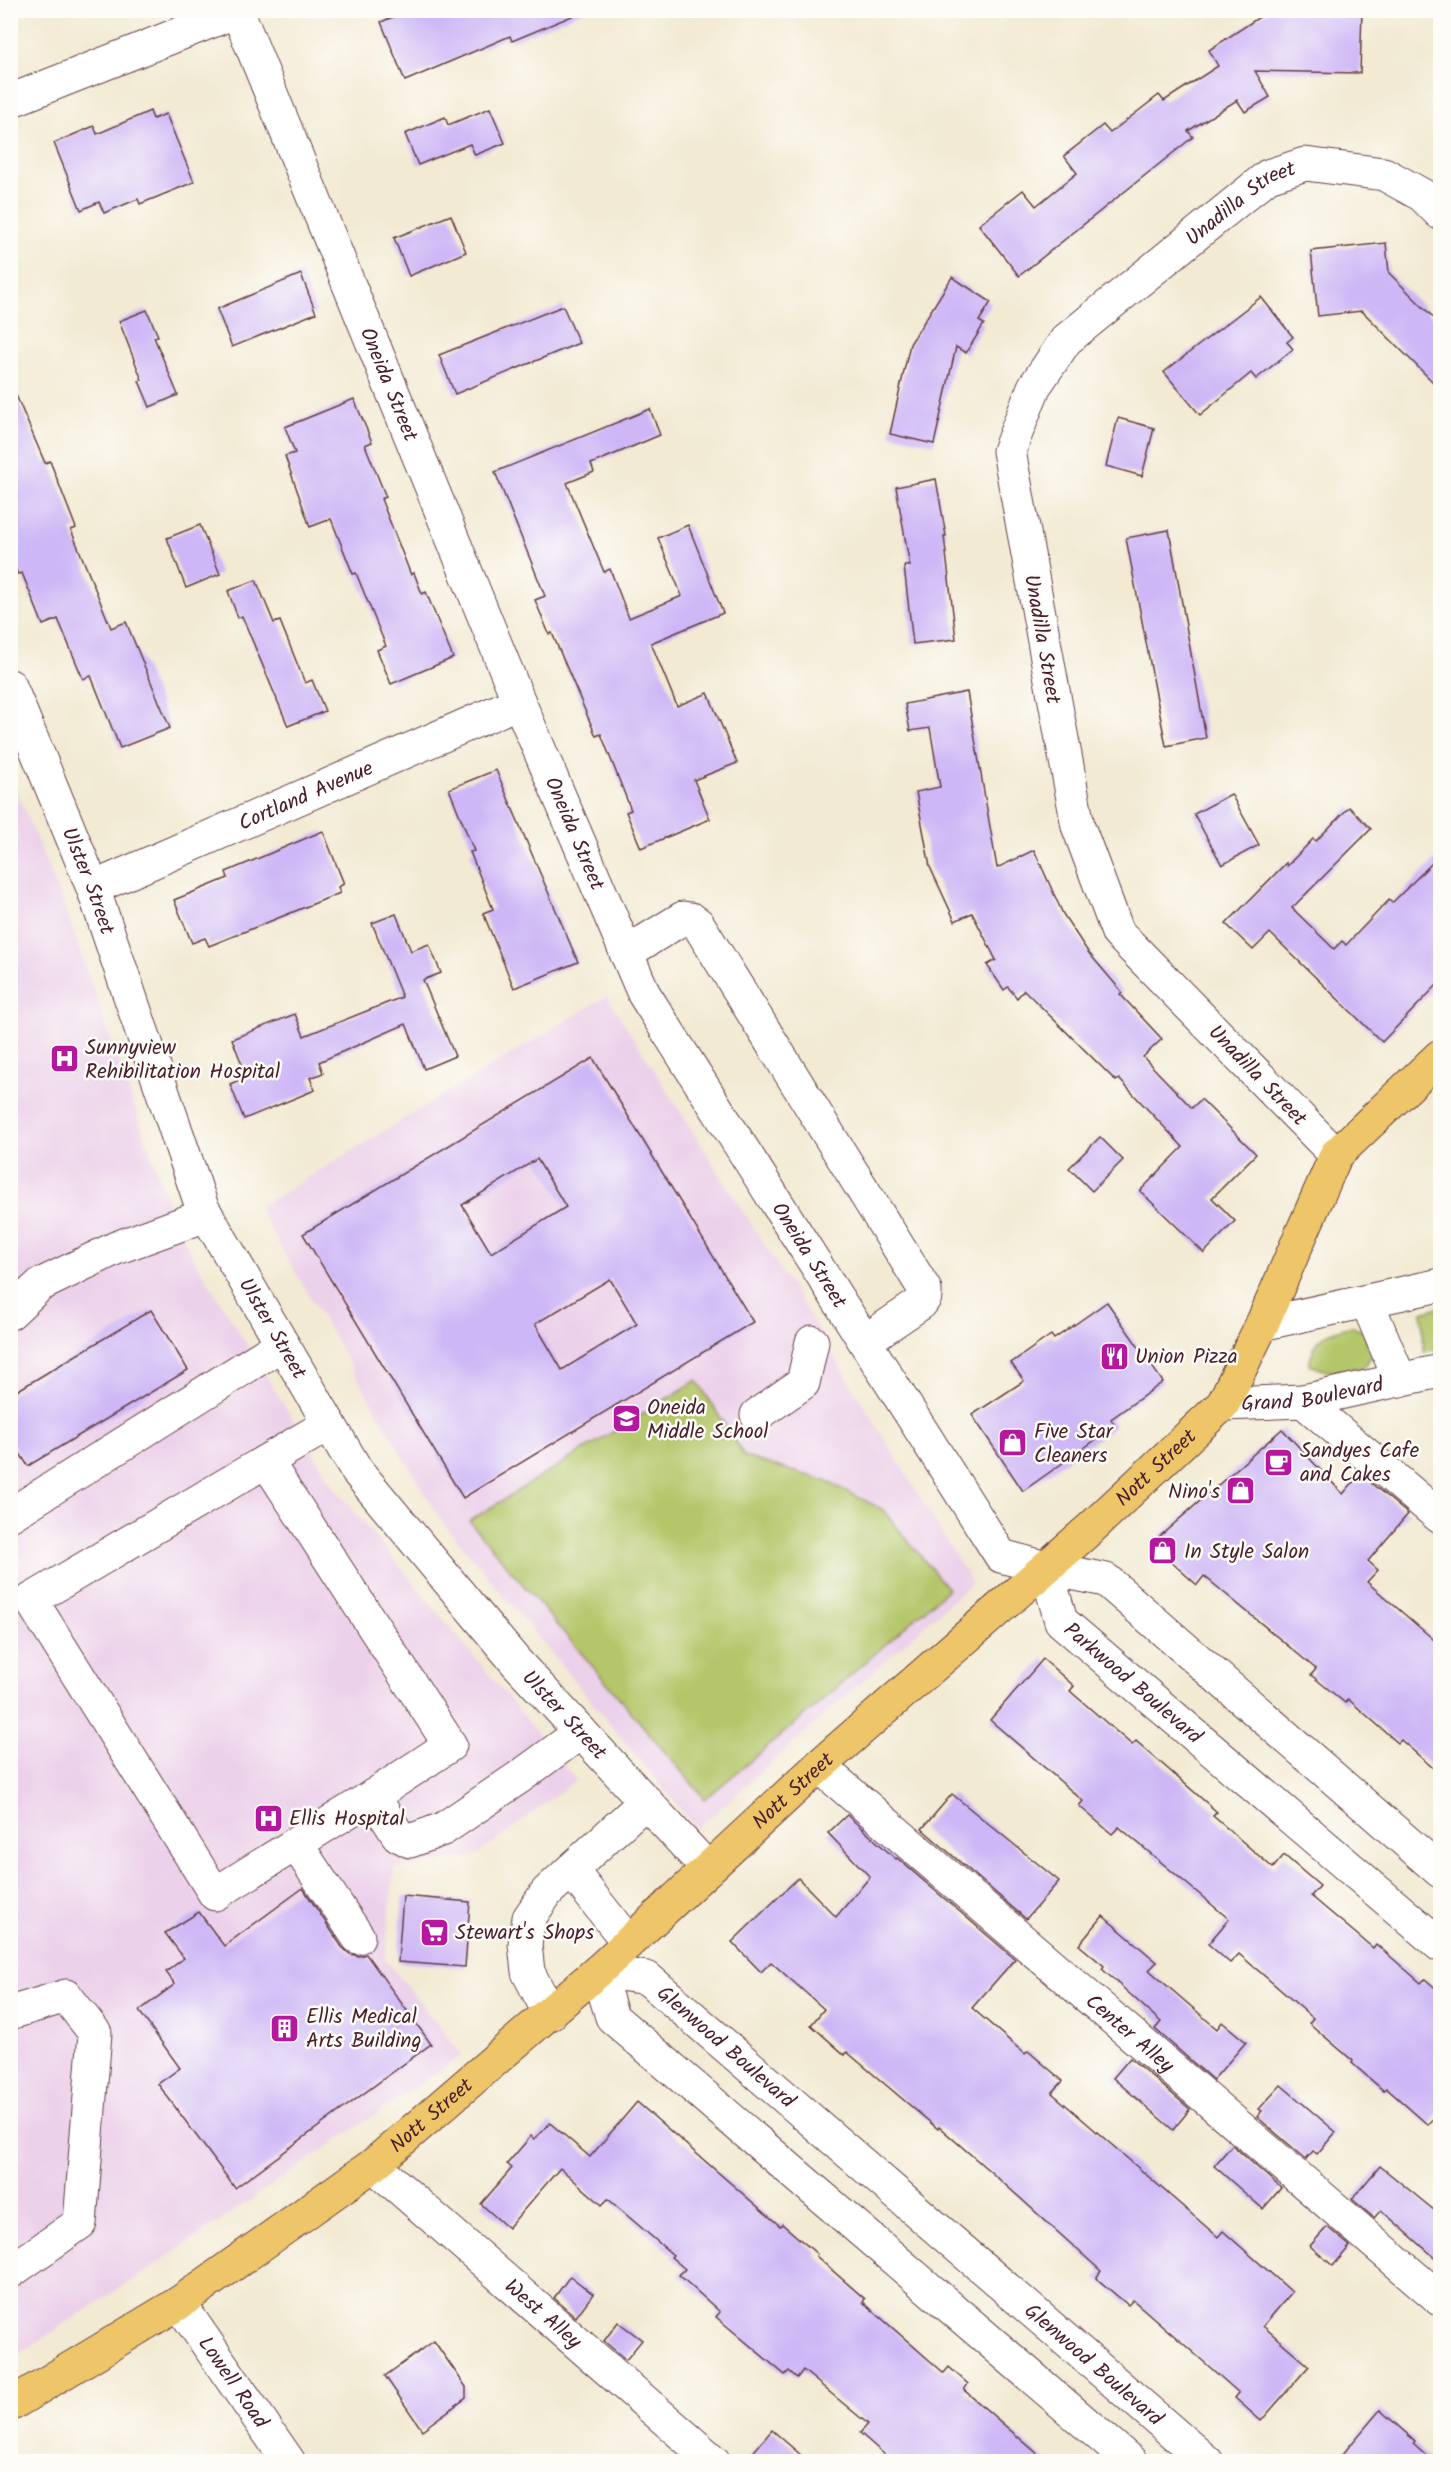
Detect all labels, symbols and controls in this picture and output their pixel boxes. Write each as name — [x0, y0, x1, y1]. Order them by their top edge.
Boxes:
street label: Unadilla Street — [1179, 153, 1301, 255]
street label: Oneida Street — [350, 323, 426, 448]
street label: Unadilla Street — [1014, 572, 1069, 707]
street label: Cortland Avenue — [234, 752, 379, 841]
street label: Oneida Street — [535, 772, 613, 897]
street label: Ulster Street — [52, 822, 123, 940]
street label: Unadilla Street — [1200, 1017, 1315, 1135]
place label: Sunnyview Rehibilitation Hospital — [85, 1032, 280, 1089]
hospital icon: Sunnyview Rehibilitation Hospital — [48, 1043, 80, 1075]
street label: Oneida Street — [762, 1196, 855, 1316]
street label: Ulster Street — [229, 1272, 315, 1387]
restaurant icon: Union Pizza — [1098, 1340, 1130, 1372]
place label: Union Pizza — [1135, 1341, 1238, 1374]
street label: Grand Boulevard — [1241, 1369, 1387, 1421]
place label: Oneida Middle School — [647, 1392, 768, 1449]
school or university icon: Oneida Middle School — [610, 1403, 642, 1435]
place label: Five Star Cleaners — [1034, 1416, 1114, 1473]
street label: Nott Street — [1108, 1421, 1206, 1515]
shop icon: Five Star Cleaners — [997, 1427, 1029, 1459]
place label: Sandyes Cafe and Cakes — [1300, 1435, 1420, 1492]
cafe icon: Sandyes Cafe and Cakes — [1263, 1446, 1295, 1478]
shop icon: Nino's — [1225, 1475, 1257, 1507]
place label: Nino's — [1168, 1476, 1220, 1509]
shop icon: In Style Salon — [1147, 1535, 1179, 1567]
place label: In Style Salon — [1184, 1536, 1309, 1569]
street label: Parkwood Boulevard — [1055, 1615, 1209, 1753]
street label: Ulster Street — [513, 1663, 615, 1769]
street label: Nott Street — [745, 1744, 843, 1838]
hospital icon: Ellis Hospital — [252, 1802, 284, 1834]
place label: Ellis Hospital — [289, 1803, 405, 1836]
supermarket icon: Stewart's Shops — [418, 1916, 450, 1948]
place label: Stewart's Shops — [455, 1917, 594, 1950]
street label: Glenwood Boulevard — [648, 1978, 802, 2118]
street label: Center Alley — [1077, 1986, 1181, 2082]
place label: Ellis Medical Arts Building — [306, 2001, 421, 2058]
building icon: Ellis Medical Arts Building — [269, 2012, 301, 2044]
street label: Nott Street — [383, 2070, 482, 2162]
street label: West Alley — [496, 2271, 589, 2358]
street label: Glenwood Boulevard — [1016, 2296, 1170, 2435]
street label: Lowell Road — [189, 2330, 276, 2436]

